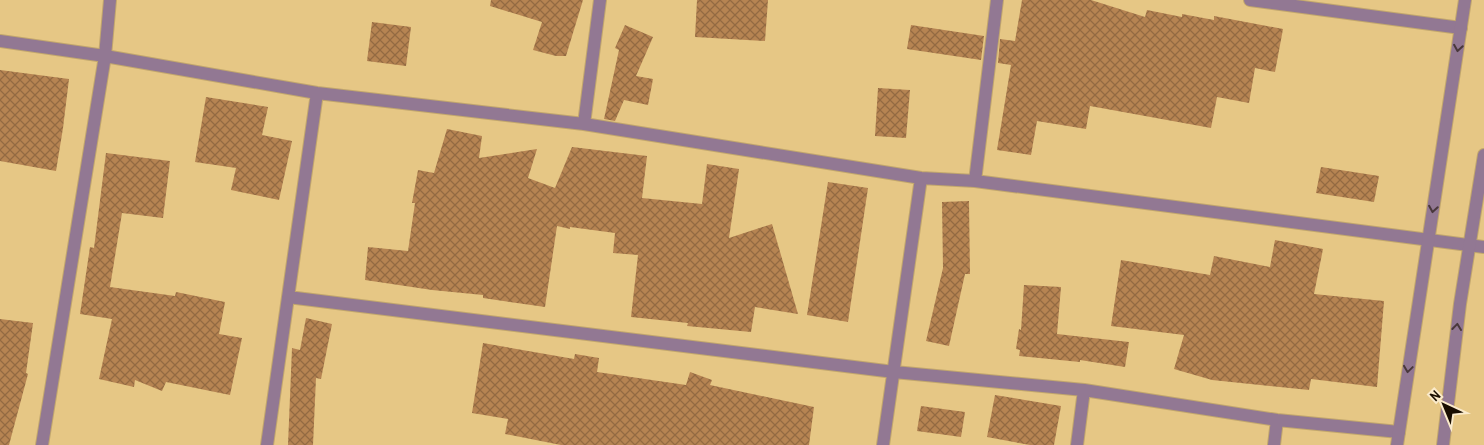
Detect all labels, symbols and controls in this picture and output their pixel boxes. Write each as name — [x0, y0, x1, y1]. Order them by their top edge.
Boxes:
one-way arrow — [1453, 44, 1463, 53]
one-way arrow — [1428, 205, 1439, 213]
one-way arrow — [1451, 323, 1462, 331]
one-way arrow — [1404, 365, 1414, 374]
north arrow — [1419, 380, 1469, 430]
text: N — [1426, 386, 1444, 405]

